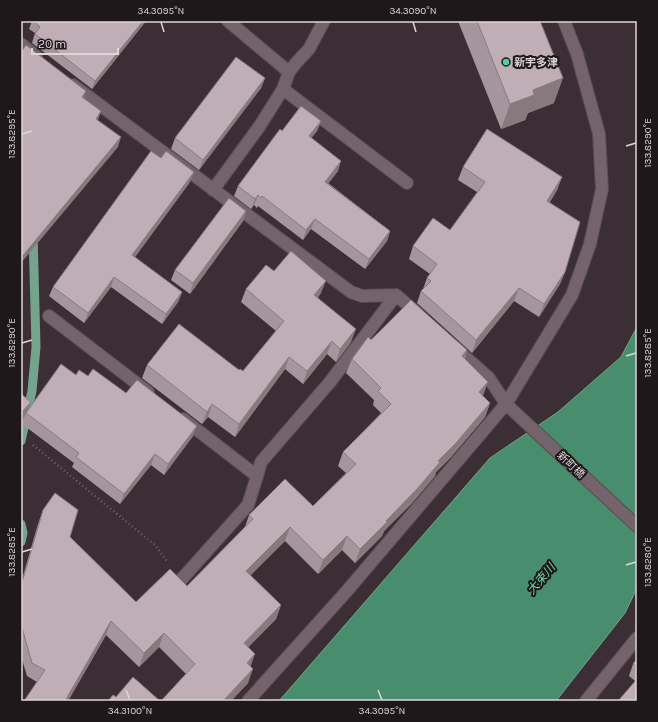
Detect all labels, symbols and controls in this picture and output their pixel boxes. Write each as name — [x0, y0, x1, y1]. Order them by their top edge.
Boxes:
text: 34.3095°N — [138, 5, 184, 17]
text: 34.3090°N — [389, 5, 437, 17]
scale bar — [32, 30, 118, 56]
text: 20 m — [38, 37, 66, 51]
place label: 新宇多津 — [514, 56, 558, 69]
marker: 新宇多津 — [501, 57, 511, 67]
text: 133.8295°E — [6, 109, 18, 159]
text: 133.8290°E — [642, 118, 654, 168]
text: 133.8290°E — [6, 318, 18, 368]
text: 133.8285°E — [642, 328, 654, 378]
street label: 新町橋 — [554, 449, 588, 481]
text: 133.8285°E — [6, 527, 18, 577]
text: 133.8280°E — [642, 537, 654, 587]
water label: 大束川 — [524, 559, 559, 597]
text: 34.3100°N — [108, 705, 152, 717]
text: 34.3095°N — [359, 705, 405, 717]

